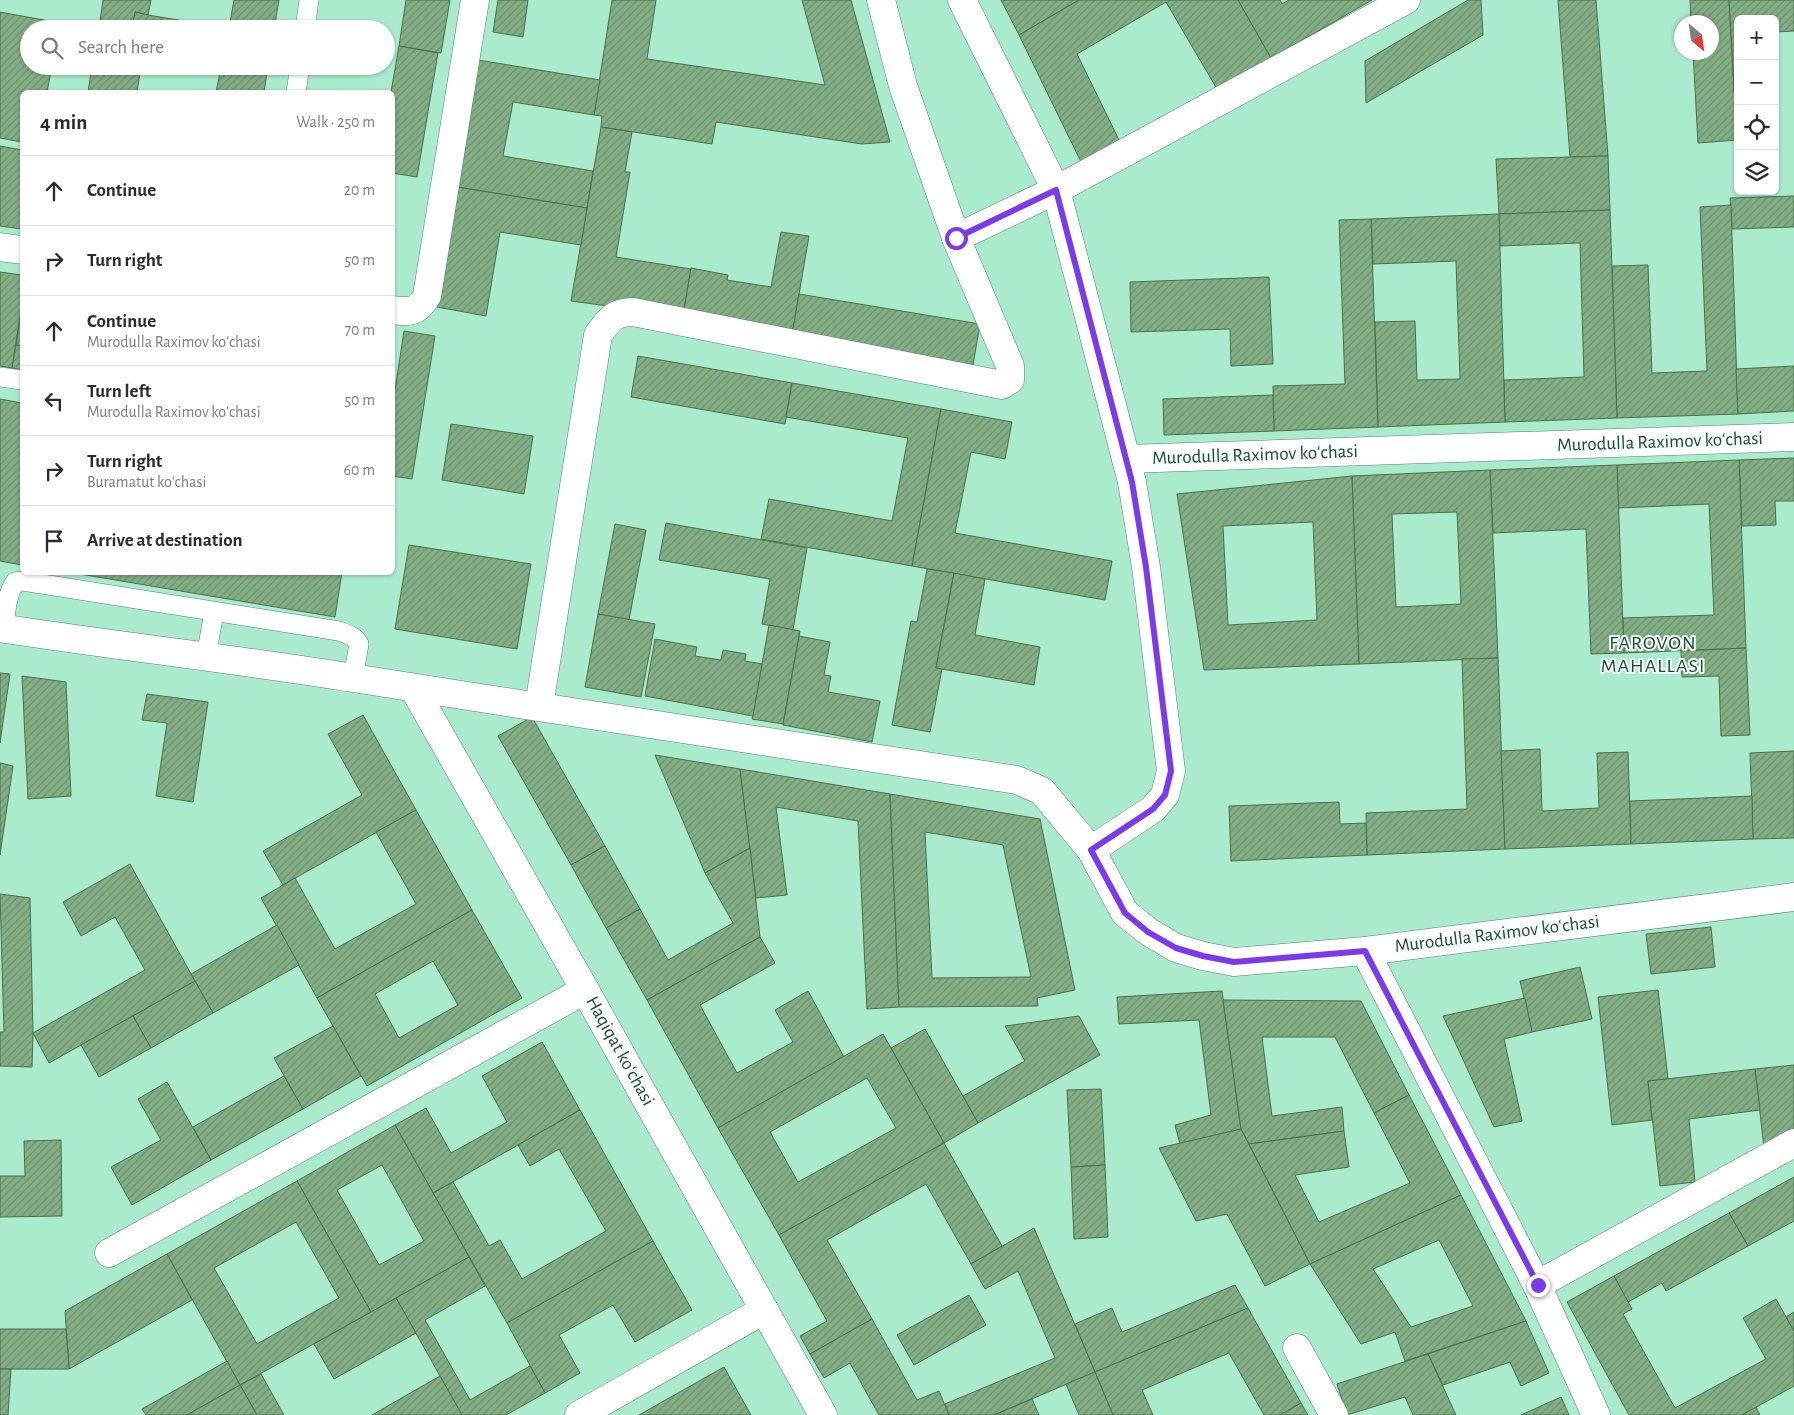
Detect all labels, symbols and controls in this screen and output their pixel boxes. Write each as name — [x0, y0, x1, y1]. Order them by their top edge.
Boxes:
north arrow — [1674, 15, 1719, 60]
map controls — [1734, 15, 1779, 195]
button: + — [1734, 15, 1779, 60]
search box — [20, 20, 395, 75]
icon: search — [38, 34, 66, 62]
text: Search here — [78, 38, 164, 57]
button: − — [1734, 60, 1779, 105]
button: locate — [1734, 105, 1779, 150]
text: 4 min — [40, 112, 87, 133]
text: Walk · 250 m — [296, 114, 375, 130]
button: layers — [1734, 150, 1779, 195]
icon: ahead — [40, 177, 68, 205]
text: Continue — [87, 181, 156, 200]
text: 20 m — [344, 182, 375, 198]
route start — [945, 227, 968, 250]
icon: right — [40, 247, 68, 275]
text: Turn right — [87, 251, 162, 270]
text: 50 m — [344, 252, 375, 268]
text: Continue — [87, 312, 156, 331]
icon: ahead — [40, 317, 68, 345]
text: 70 m — [344, 322, 375, 338]
text: Murodulla Raximov koʻchasi — [87, 334, 261, 350]
text: Turn left — [87, 382, 151, 401]
icon: left — [40, 387, 68, 415]
text: 50 m — [344, 392, 375, 408]
text: Murodulla Raximov koʻchasi — [87, 404, 261, 420]
street label: Murodulla Raximov koʻchasi — [1557, 429, 1763, 455]
street label: Murodulla Raximov koʻchasi — [1152, 442, 1358, 468]
text: Turn right — [87, 452, 162, 471]
icon: right — [40, 457, 68, 485]
text: 60 m — [344, 462, 375, 478]
text: Buramatut koʻchasi — [87, 474, 206, 490]
icon: arrive — [40, 527, 68, 555]
text: Arrive at destination — [87, 531, 243, 550]
district label: FAROVON MAHALLASI — [1601, 633, 1705, 676]
street label: Murodulla Raximov koʻchasi — [1394, 912, 1600, 956]
street label: Haqiqat koʻchasi — [582, 993, 658, 1109]
route end — [1527, 1274, 1550, 1297]

